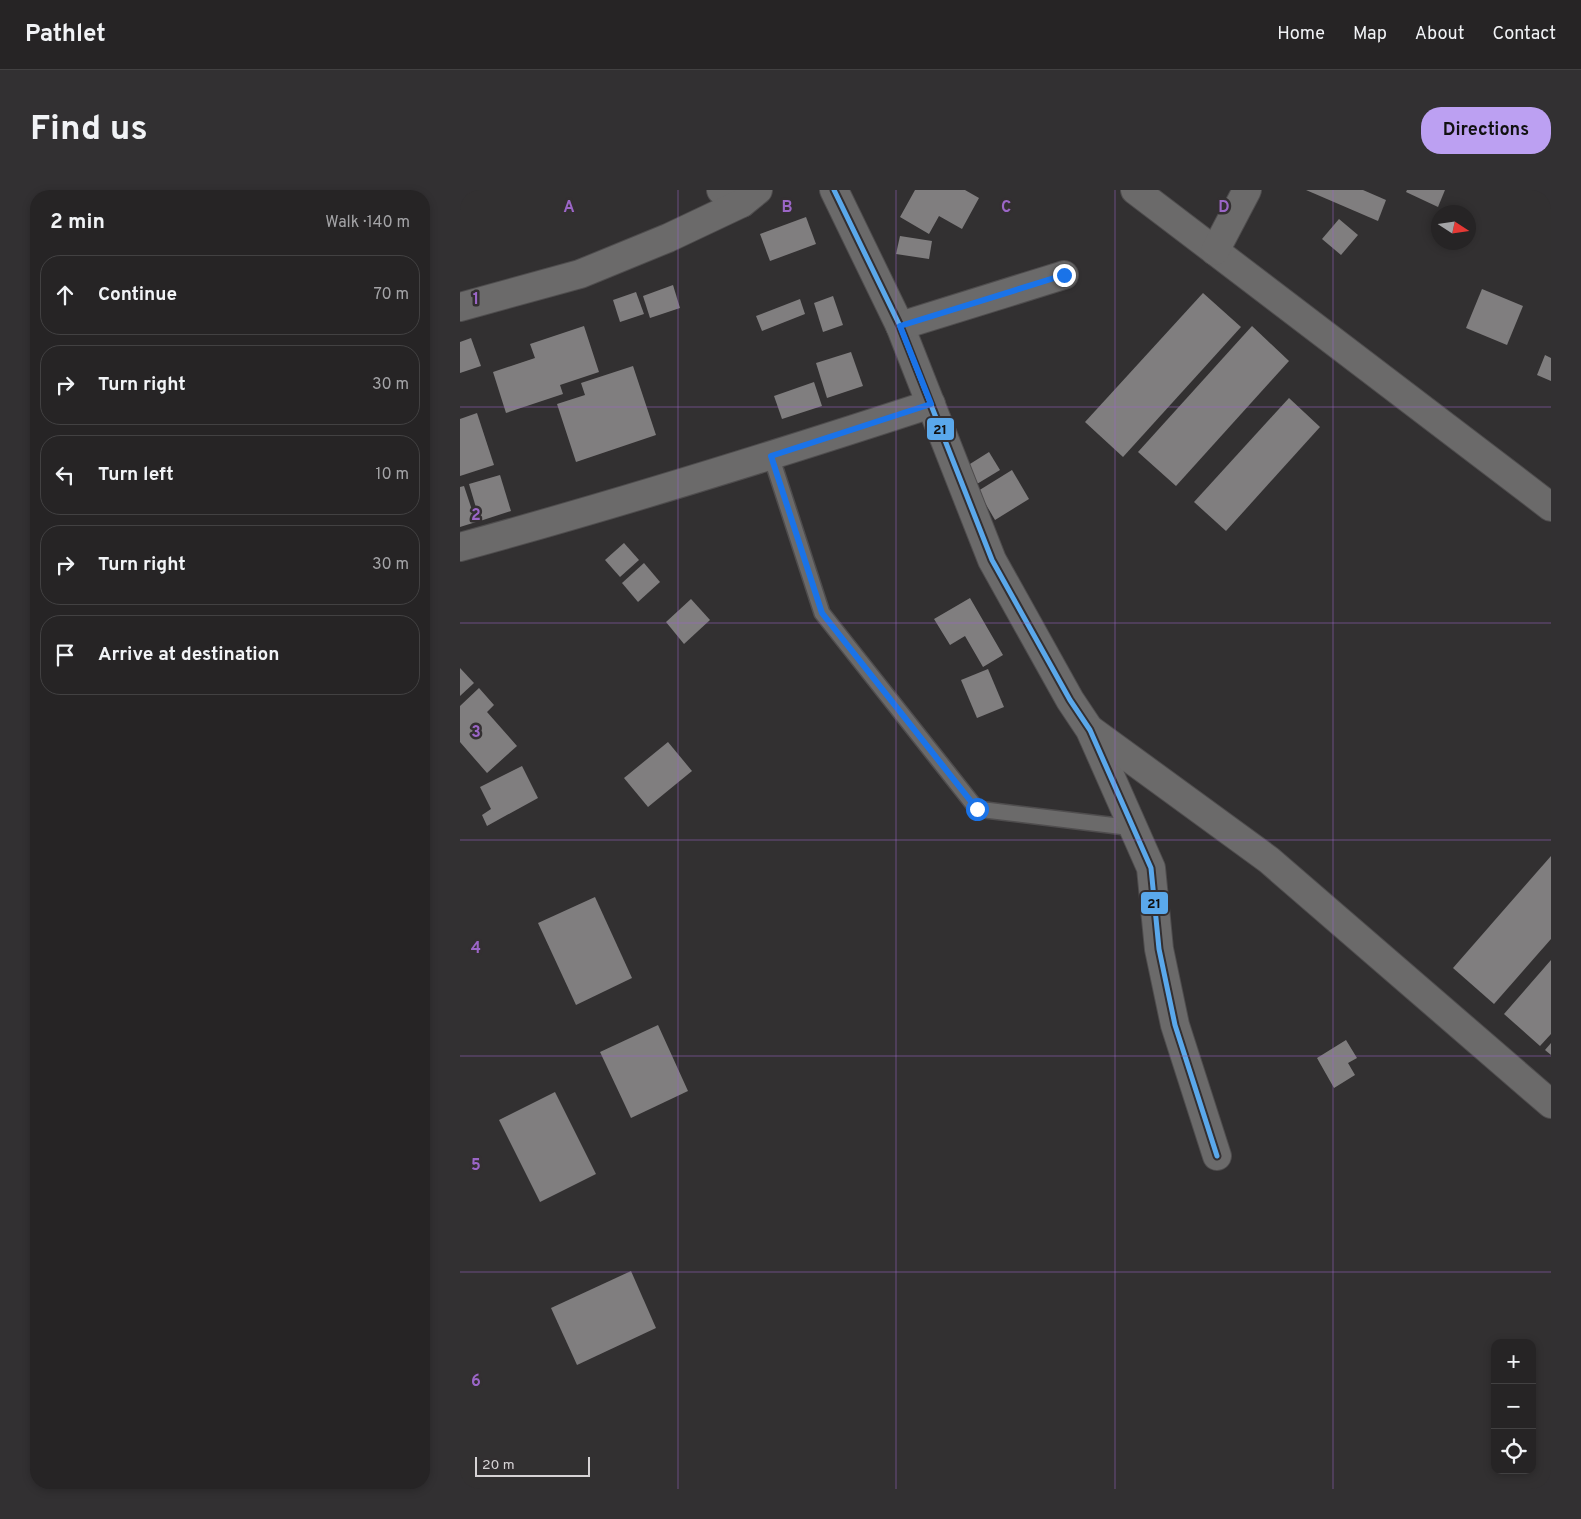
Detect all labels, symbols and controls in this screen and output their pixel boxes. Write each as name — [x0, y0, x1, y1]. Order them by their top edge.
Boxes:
text: Pathlet — [25, 20, 106, 50]
text: Home — [1277, 23, 1325, 46]
text: Map — [1353, 23, 1387, 46]
text: About — [1415, 23, 1464, 46]
text: Contact — [1492, 23, 1556, 46]
button: Directions — [1421, 107, 1551, 154]
text: Find us — [30, 108, 148, 152]
text: A — [563, 198, 575, 218]
text: B — [781, 198, 793, 218]
text: C — [1001, 198, 1011, 218]
text: D — [1218, 198, 1230, 218]
north arrow — [1431, 205, 1476, 250]
text: 2 min — [50, 209, 105, 236]
text: Walk · 140 m — [325, 213, 410, 233]
route end — [1053, 264, 1076, 287]
icon: ahead — [51, 281, 79, 309]
text: Continue — [98, 283, 177, 307]
text: 70 m — [374, 285, 409, 305]
text: 1 — [473, 290, 479, 310]
icon: right — [51, 371, 79, 399]
text: Turn right — [98, 373, 186, 397]
text: 30 m — [372, 375, 409, 395]
line badge: 21 — [926, 417, 955, 441]
text: 21 — [933, 422, 947, 439]
icon: left — [51, 461, 79, 489]
text: Turn left — [98, 463, 174, 487]
text: 10 m — [375, 465, 409, 485]
text: 2 — [471, 506, 481, 526]
icon: right — [51, 551, 79, 579]
text: Turn right — [98, 553, 186, 577]
text: 30 m — [372, 555, 409, 575]
icon: arrive — [51, 641, 79, 669]
text: Arrive at destination — [98, 643, 279, 667]
text: 3 — [471, 723, 481, 743]
route start — [966, 798, 989, 821]
line badge: 21 — [1140, 891, 1169, 915]
text: 21 — [1147, 896, 1161, 913]
text: 4 — [471, 939, 481, 959]
text: 5 — [471, 1156, 481, 1176]
map controls — [1491, 1339, 1536, 1474]
button: + — [1491, 1339, 1536, 1384]
text: 6 — [471, 1372, 481, 1392]
button: − — [1491, 1384, 1536, 1429]
button: locate — [1491, 1429, 1536, 1474]
scale bar — [475, 1454, 590, 1477]
text: 20 m — [482, 1457, 515, 1474]

